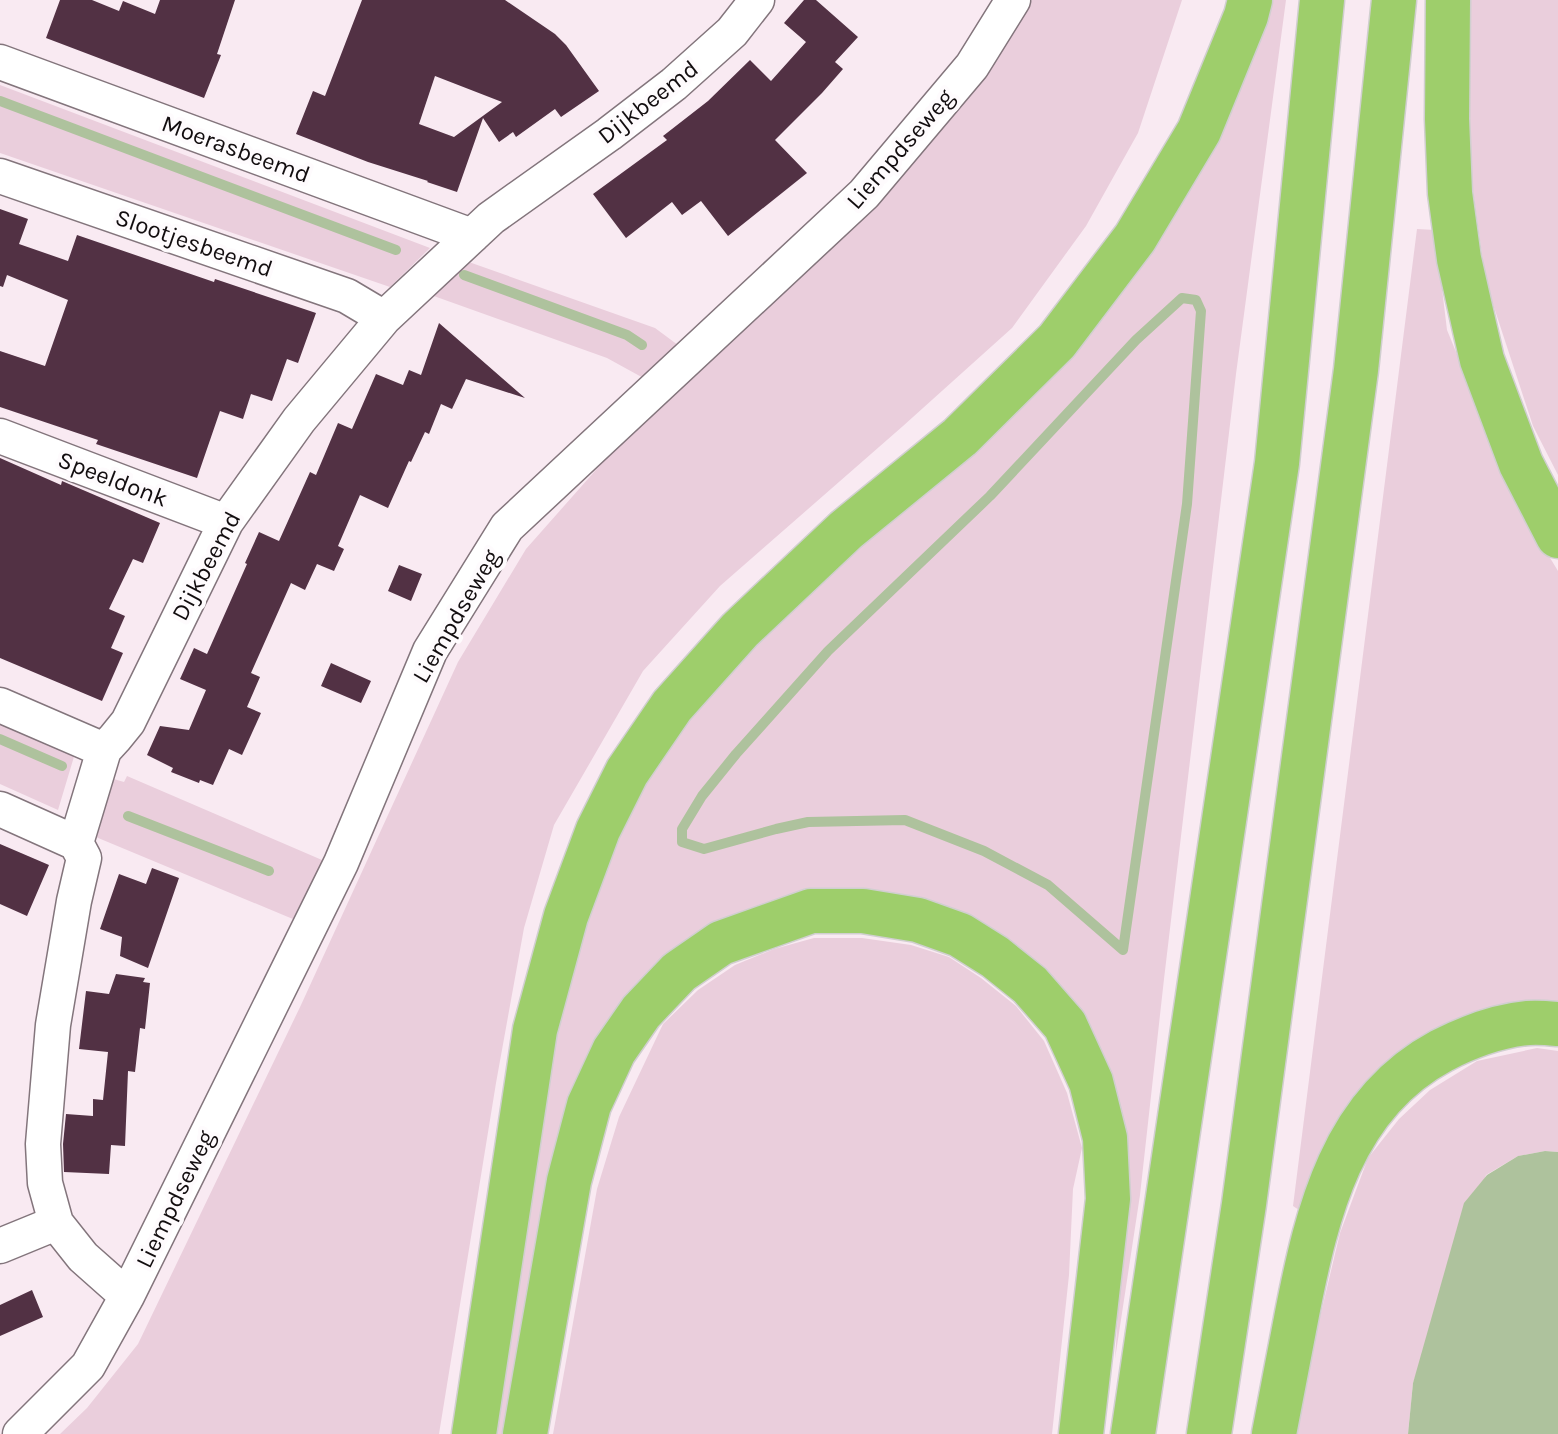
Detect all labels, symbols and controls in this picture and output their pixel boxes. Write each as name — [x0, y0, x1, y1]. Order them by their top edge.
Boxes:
street label: Dijkbeemd — [592, 54, 704, 150]
street label: Liempdseweg — [840, 83, 960, 215]
street label: Moerasbeemd — [158, 109, 314, 189]
street label: Slootjesbeemd — [112, 203, 276, 283]
street label: Speeldonk — [54, 445, 172, 513]
street label: Dijkbeemd — [166, 507, 246, 625]
street label: Liempdseweg — [406, 544, 506, 688]
street label: Liempdseweg — [130, 1125, 221, 1272]

